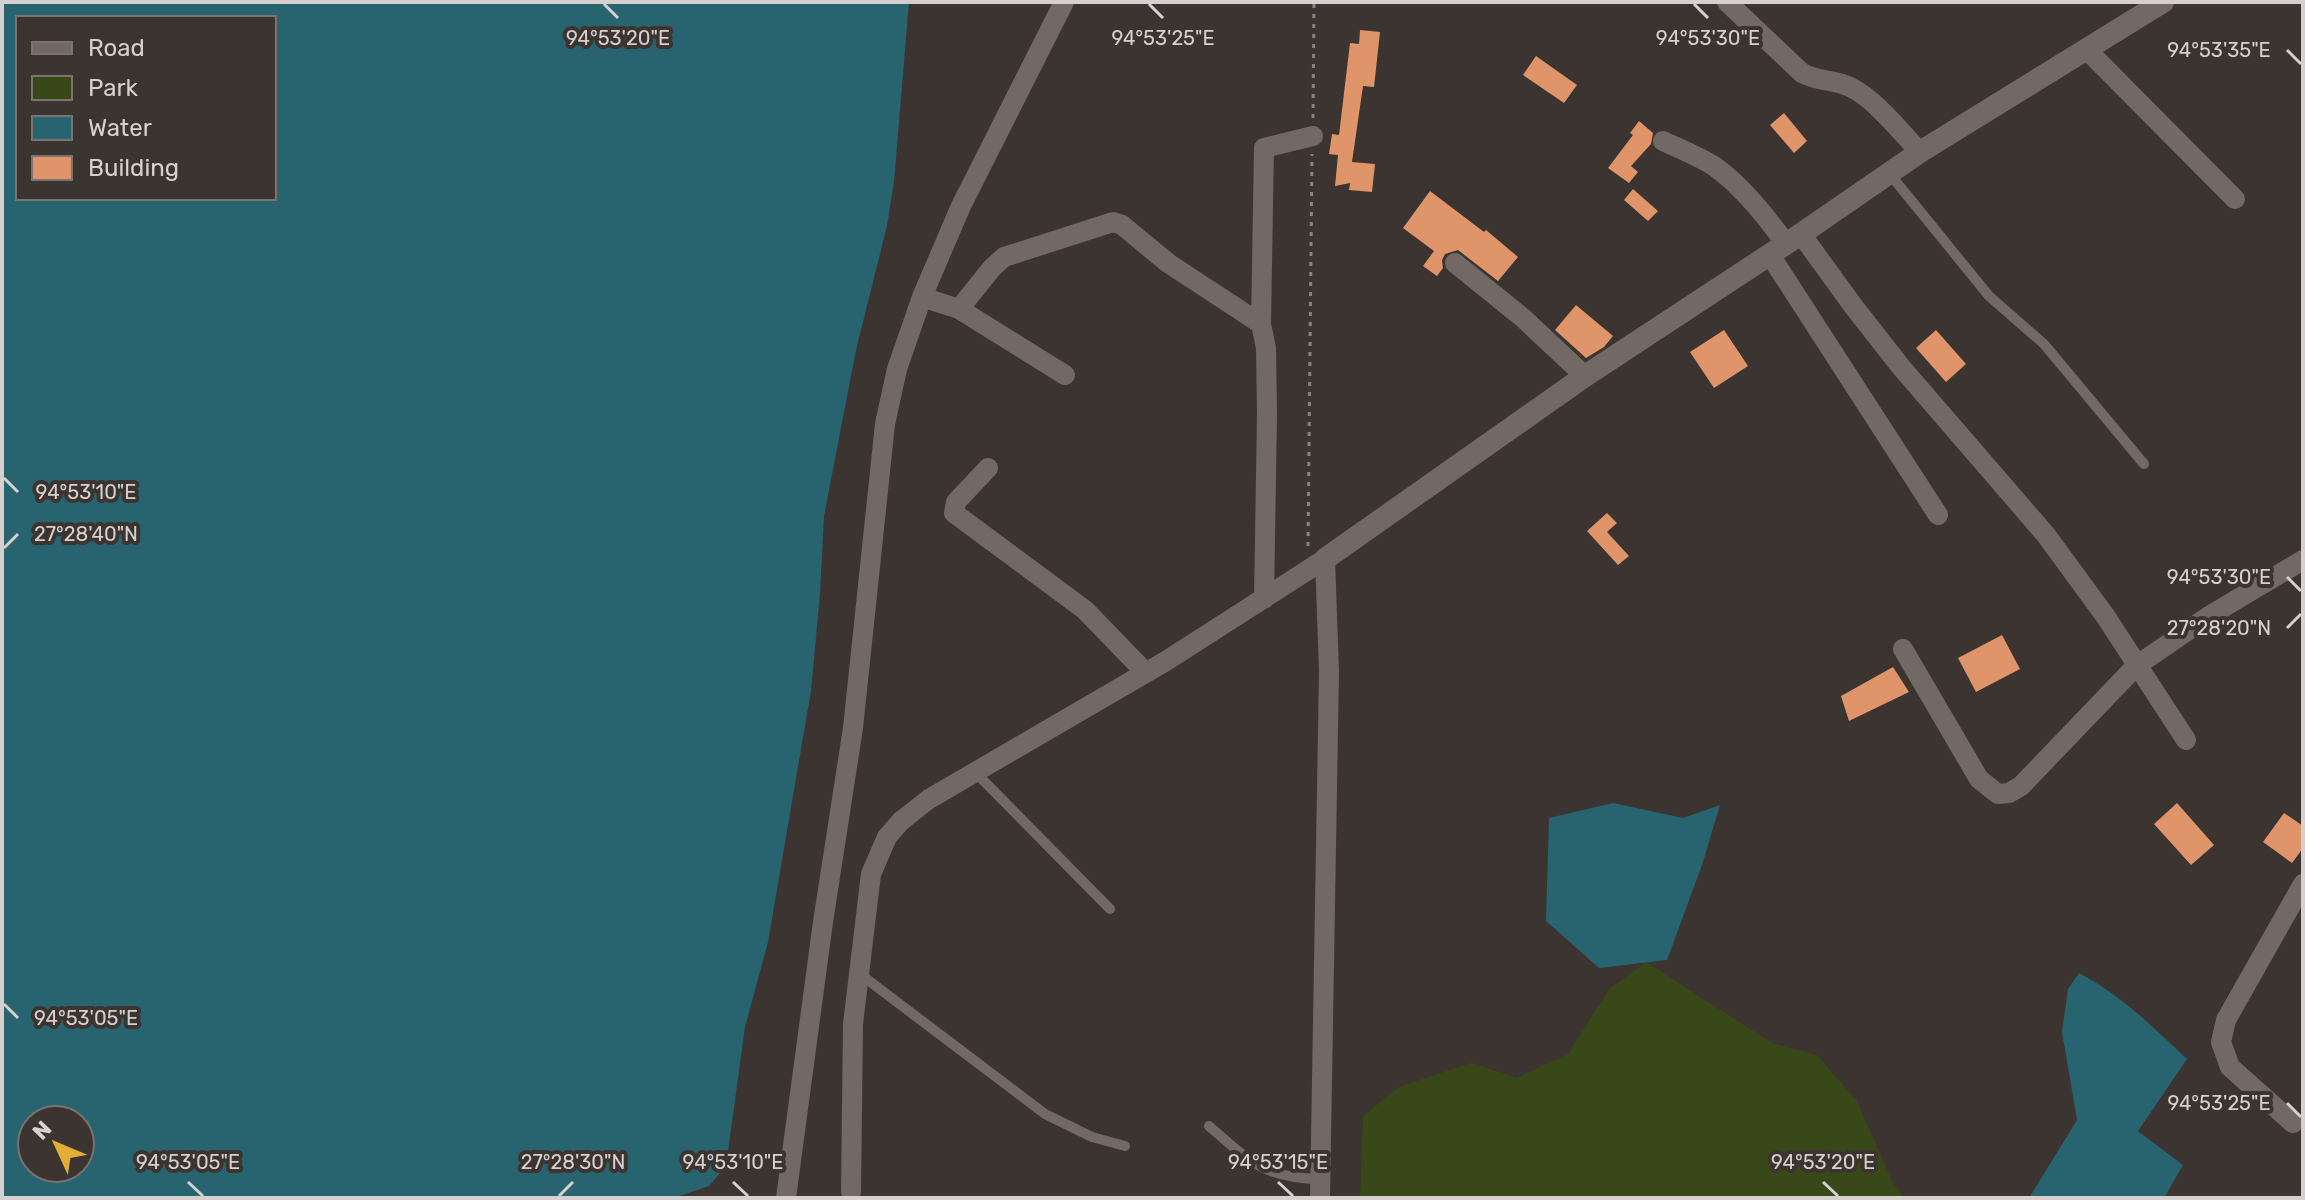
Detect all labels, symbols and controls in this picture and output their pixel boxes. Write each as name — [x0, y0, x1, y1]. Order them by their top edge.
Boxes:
legend — [16, 16, 276, 200]
text: 94°53'20"E — [566, 26, 670, 50]
text: 94°53'25"E — [1111, 26, 1215, 50]
text: 94°53'30"E — [1656, 26, 1760, 50]
text: Road — [88, 34, 145, 62]
text: 94°53'35"E — [2167, 38, 2271, 62]
text: Park — [88, 74, 139, 102]
text: Water — [88, 114, 152, 142]
text: Building — [88, 154, 179, 182]
text: 94°53'10"E — [36, 480, 136, 504]
text: 27°28'40"N — [34, 522, 138, 546]
text: 94°53'30"E — [2167, 565, 2271, 589]
text: 27°28'20"N — [2167, 616, 2271, 640]
text: 94°53'05"E — [34, 1006, 138, 1030]
text: 94°53'25"E — [2167, 1091, 2271, 1115]
north arrow — [16, 1104, 96, 1184]
text: N — [27, 1115, 57, 1146]
text: 94°53'05"E — [136, 1150, 240, 1174]
text: 27°28'30"N — [521, 1150, 625, 1174]
text: 94°53'10"E — [683, 1150, 783, 1174]
text: 94°53'15"E — [1228, 1150, 1328, 1174]
text: 94°53'20"E — [1771, 1150, 1875, 1174]

